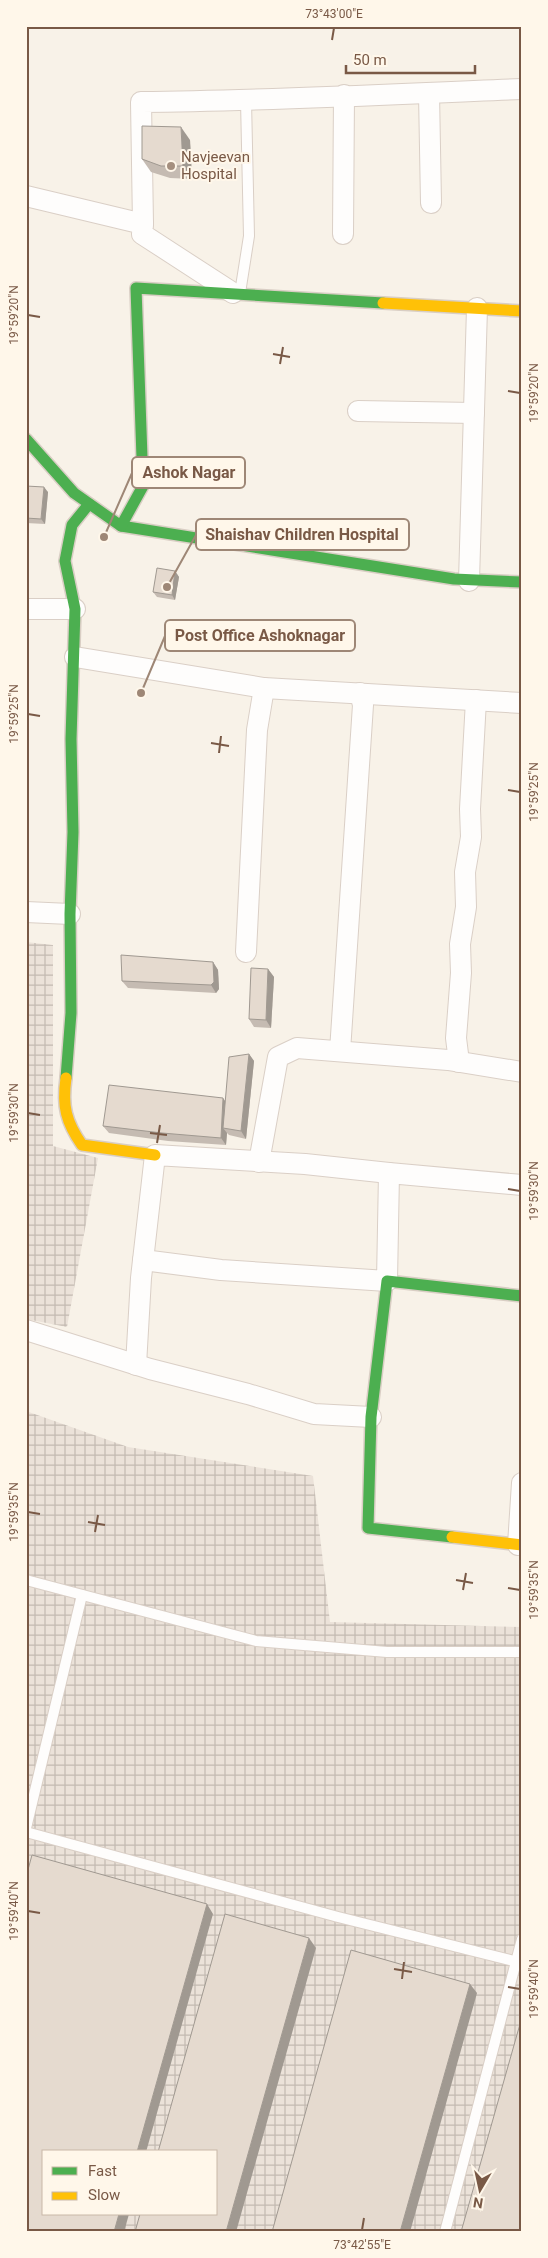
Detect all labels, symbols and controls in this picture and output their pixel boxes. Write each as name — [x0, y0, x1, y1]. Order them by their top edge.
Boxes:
text: 73°43'00"E — [305, 7, 363, 21]
scale bar — [346, 42, 474, 74]
text: 50 m — [353, 51, 387, 69]
place label: Navjeevan Hospital — [181, 148, 250, 183]
marker: Navjeevan Hospital — [165, 160, 177, 172]
text: 19°59'20"N — [7, 285, 21, 345]
text: 19°59'20"N — [527, 363, 541, 423]
callout: Ashok Nagar — [132, 457, 245, 488]
text: Ashok Nagar — [143, 463, 236, 482]
callout: Shaishav Children Hospital — [196, 519, 409, 550]
text: Shaishav Children Hospital — [205, 525, 399, 544]
callout: Post Office Ashoknagar — [165, 620, 355, 651]
text: Post Office Ashoknagar — [175, 626, 345, 645]
text: 19°59'25"N — [7, 684, 21, 744]
text: 19°59'25"N — [527, 762, 541, 822]
text: 19°59'30"N — [7, 1083, 21, 1143]
text: 19°59'30"N — [527, 1161, 541, 1221]
text: 19°59'35"N — [7, 1482, 21, 1542]
text: 19°59'35"N — [527, 1560, 541, 1620]
text: 19°59'40"N — [7, 1881, 21, 1941]
text: 19°59'40"N — [527, 1959, 541, 2019]
legend — [42, 2150, 218, 2216]
text: Fast — [88, 2162, 117, 2180]
north arrow — [456, 2166, 506, 2216]
text: Slow — [88, 2186, 120, 2204]
text: N — [472, 2194, 484, 2212]
text: 73°42'55"E — [333, 2238, 391, 2252]

